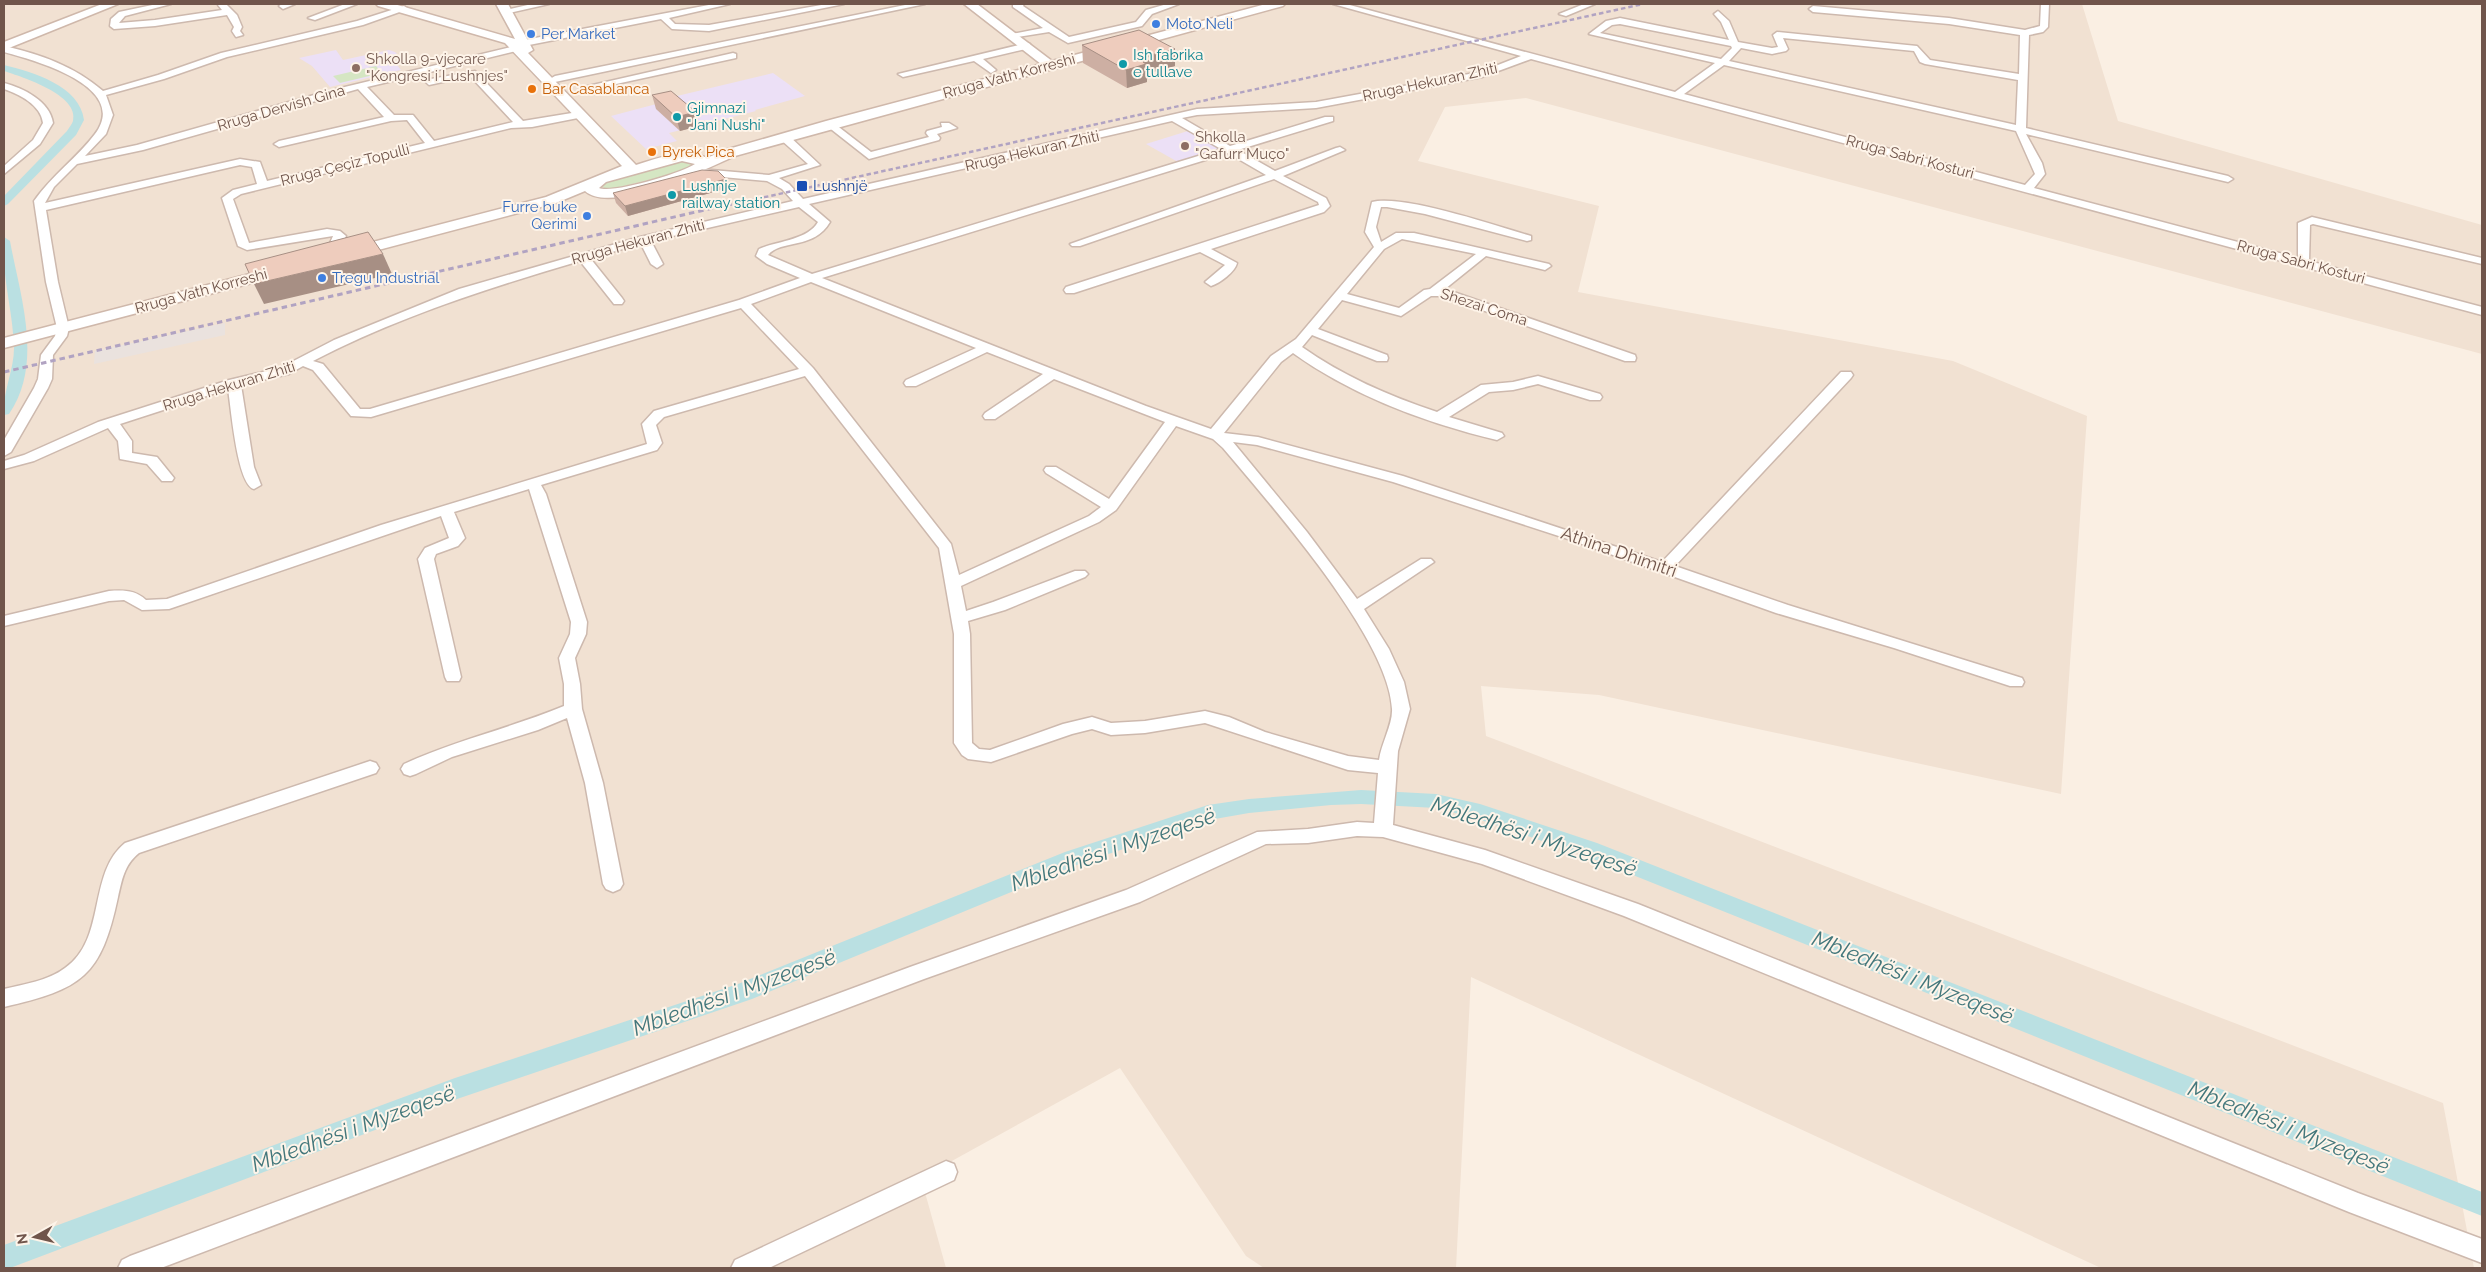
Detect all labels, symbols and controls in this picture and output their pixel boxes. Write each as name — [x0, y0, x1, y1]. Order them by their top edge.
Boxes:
place label: Moto Neli — [1166, 15, 1233, 33]
marker: Moto Neli — [1150, 18, 1162, 30]
place label: Per Market — [541, 25, 616, 43]
marker: Per Market — [525, 28, 537, 40]
place label: Ish fabrika e tullave — [1133, 46, 1203, 81]
place label: Shkolla 9-vjeçare "Kongresi i Lushnjes" — [366, 50, 508, 85]
street label: Rruga Vath Korreshi — [941, 50, 1077, 102]
marker: Ish fabrika e tullave — [1117, 58, 1129, 70]
street label: Rruga Hekuran Zhiti — [1361, 59, 1499, 105]
marker: Shkolla 9-vjeçare "Kongresi i Lushnjes" — [350, 62, 362, 74]
place label: Bar Casablanca — [542, 80, 649, 98]
street label: Rruga Dervish Gina — [215, 81, 347, 135]
marker: Bar Casablanca — [526, 83, 538, 95]
place label: Gjimnazi "Jani Nushi" — [687, 99, 765, 134]
marker: Gjimnazi "Jani Nushi" — [671, 111, 683, 123]
street label: Rruga Hekuran Zhiti — [963, 127, 1101, 175]
place label: Shkolla "Gafurr Muço" — [1195, 128, 1289, 163]
street label: Rruga Sabri Kosturi — [1844, 131, 1976, 183]
street label: Rruga Çeçiz Topulli — [279, 140, 411, 190]
marker: Shkolla "Gafurr Muço" — [1179, 140, 1191, 152]
place label: Byrek Pica — [662, 143, 735, 161]
marker: Byrek Pica — [646, 146, 658, 158]
place label: Lushnje railway station — [682, 177, 780, 212]
place label: Lushnjë — [813, 177, 868, 195]
marker: Lushnjë — [795, 179, 809, 193]
marker: Lushnje railway station — [666, 189, 678, 201]
place label: Furre buke Qerimi — [502, 198, 577, 233]
marker: Furre buke Qerimi — [581, 210, 593, 222]
street label: Rruga Hekuran Zhiti — [569, 216, 707, 268]
street label: Rruga Sabri Kosturi — [2235, 236, 2367, 288]
street label: Rruga Vath Korreshi — [133, 265, 269, 317]
place label: Tregu Industrial — [332, 269, 440, 287]
marker: Tregu Industrial — [316, 272, 328, 284]
street label: Shezai Coma — [1438, 284, 1530, 330]
street label: Rruga Hekuran Zhiti — [161, 357, 297, 415]
street label: Athina Dhimitri — [1558, 522, 1680, 581]
water label: Mbledhësi i Myzeqesë — [1428, 790, 1640, 882]
water label: Mbledhësi i Myzeqesë — [1007, 802, 1219, 896]
water label: Mbledhësi i Myzeqesë — [1809, 925, 2018, 1029]
water label: Mbledhësi i Myzeqesë — [629, 943, 840, 1041]
water label: Mbledhësi i Myzeqesë — [2185, 1075, 2394, 1179]
water label: Mbledhësi i Myzeqesë — [248, 1079, 459, 1177]
north arrow — [10, 1212, 60, 1262]
text: N — [13, 1232, 31, 1245]

